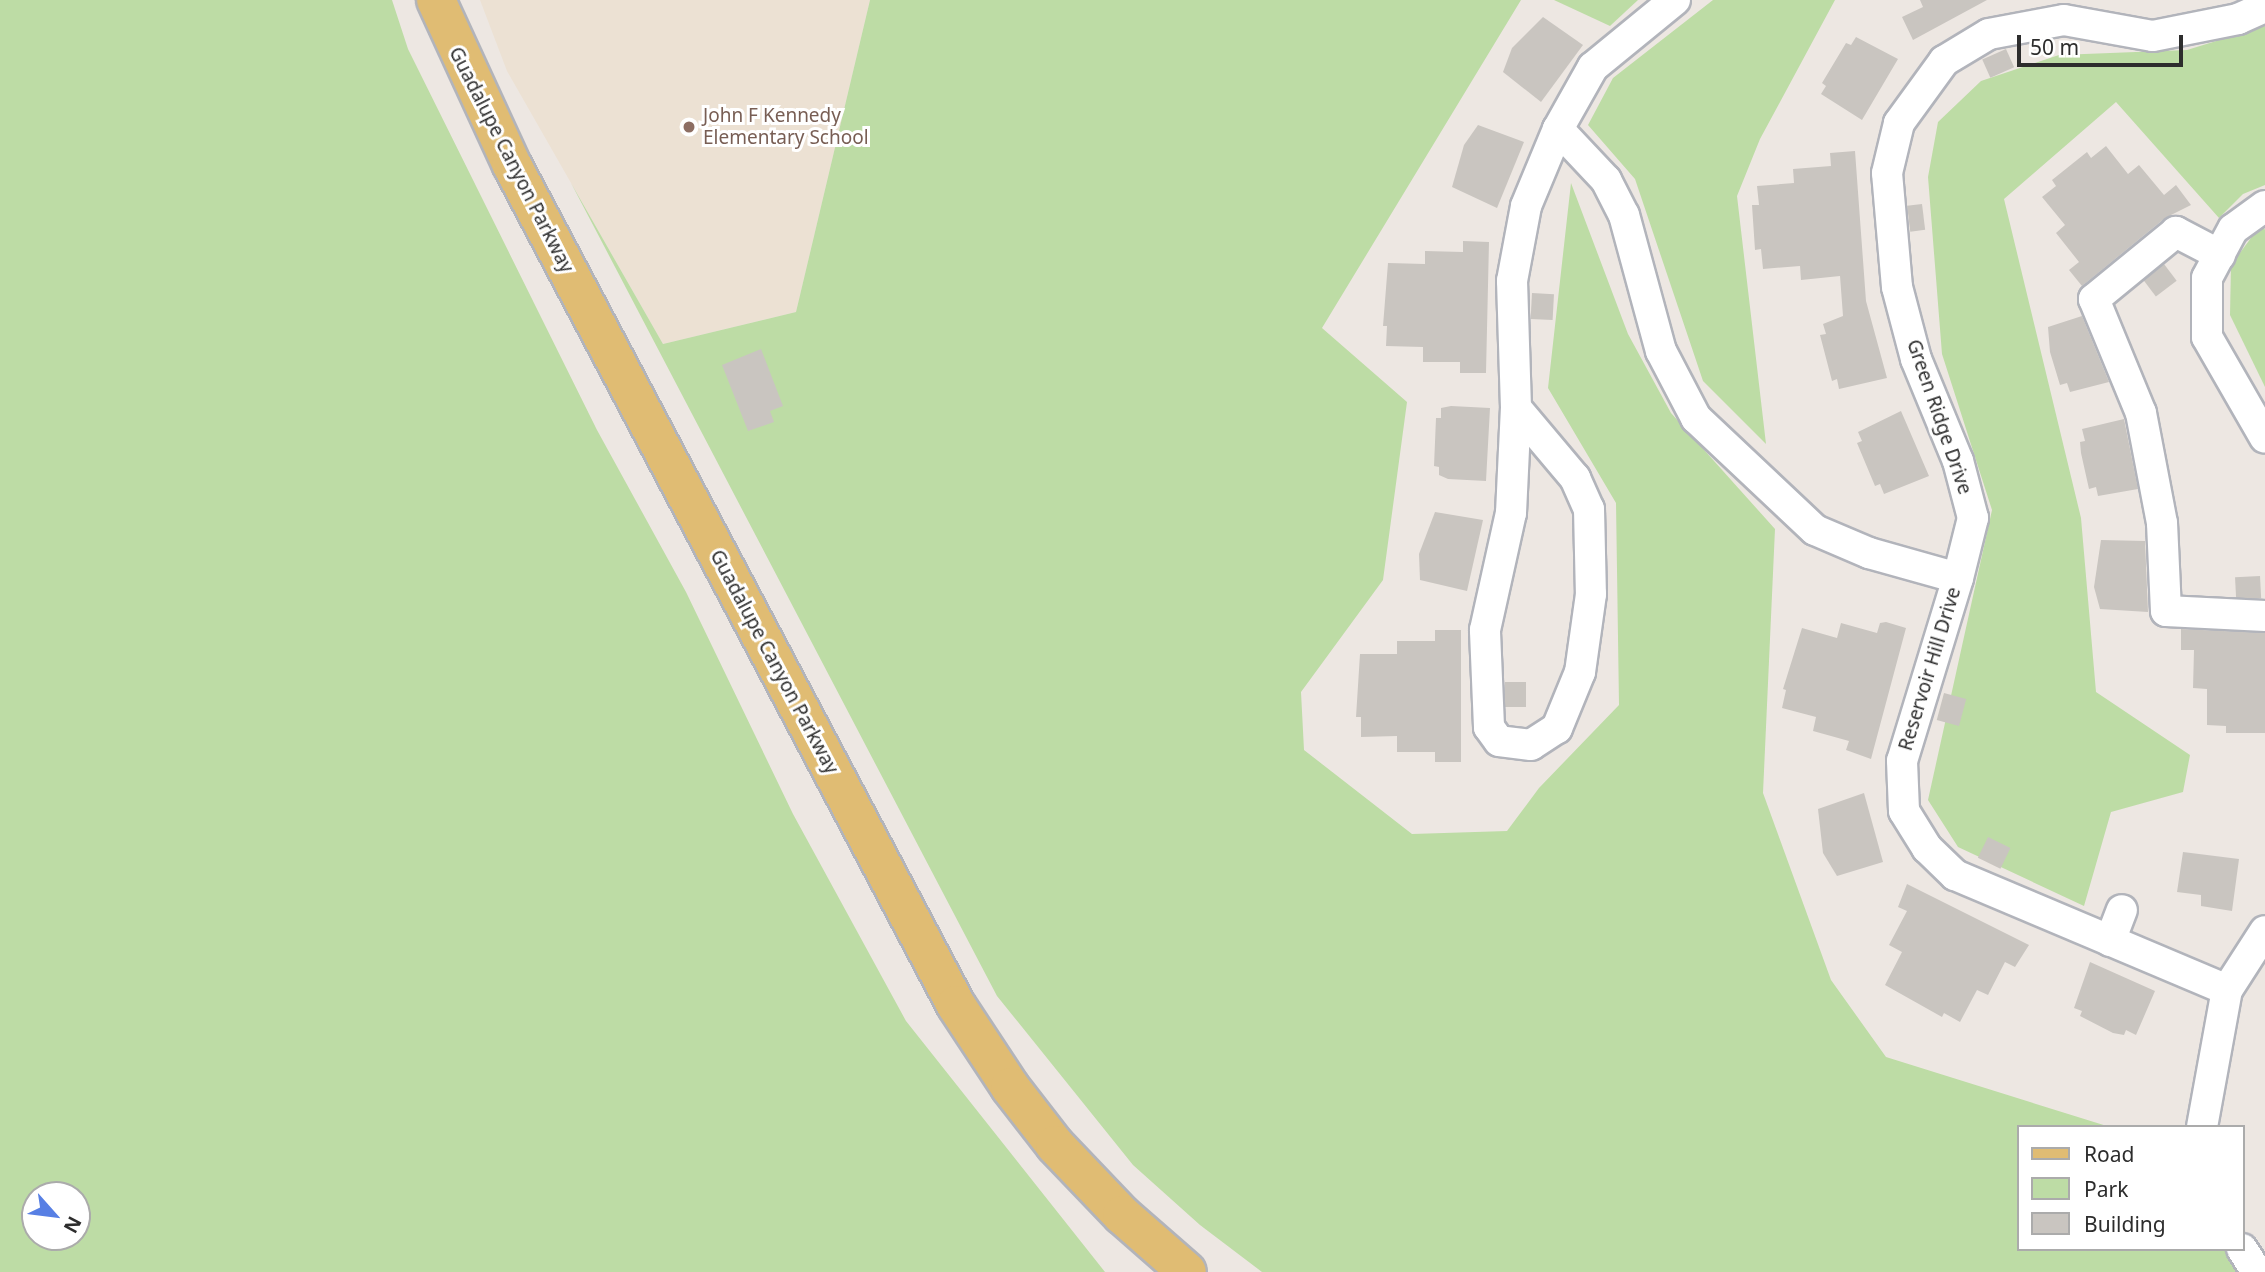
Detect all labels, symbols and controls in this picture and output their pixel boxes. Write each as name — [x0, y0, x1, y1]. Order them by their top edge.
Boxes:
scale bar — [2020, 21, 2186, 65]
text: 50 m — [2030, 33, 2079, 61]
street label: Guadalupe Canyon Parkway — [444, 43, 578, 277]
place label: John F Kennedy Elementary School — [703, 105, 869, 149]
marker: John F Kennedy Elementary School — [681, 119, 697, 135]
street label: Green Ridge Drive — [1902, 337, 1976, 497]
street label: Guadalupe Canyon Parkway — [705, 546, 843, 778]
street label: Reservoir Hill Drive — [1894, 585, 1966, 753]
legend — [2016, 1125, 2244, 1251]
text: Road — [2084, 1140, 2134, 1168]
text: Park — [2084, 1175, 2128, 1203]
north arrow — [21, 1181, 91, 1251]
text: Building — [2084, 1210, 2166, 1238]
text: N — [58, 1212, 88, 1238]

